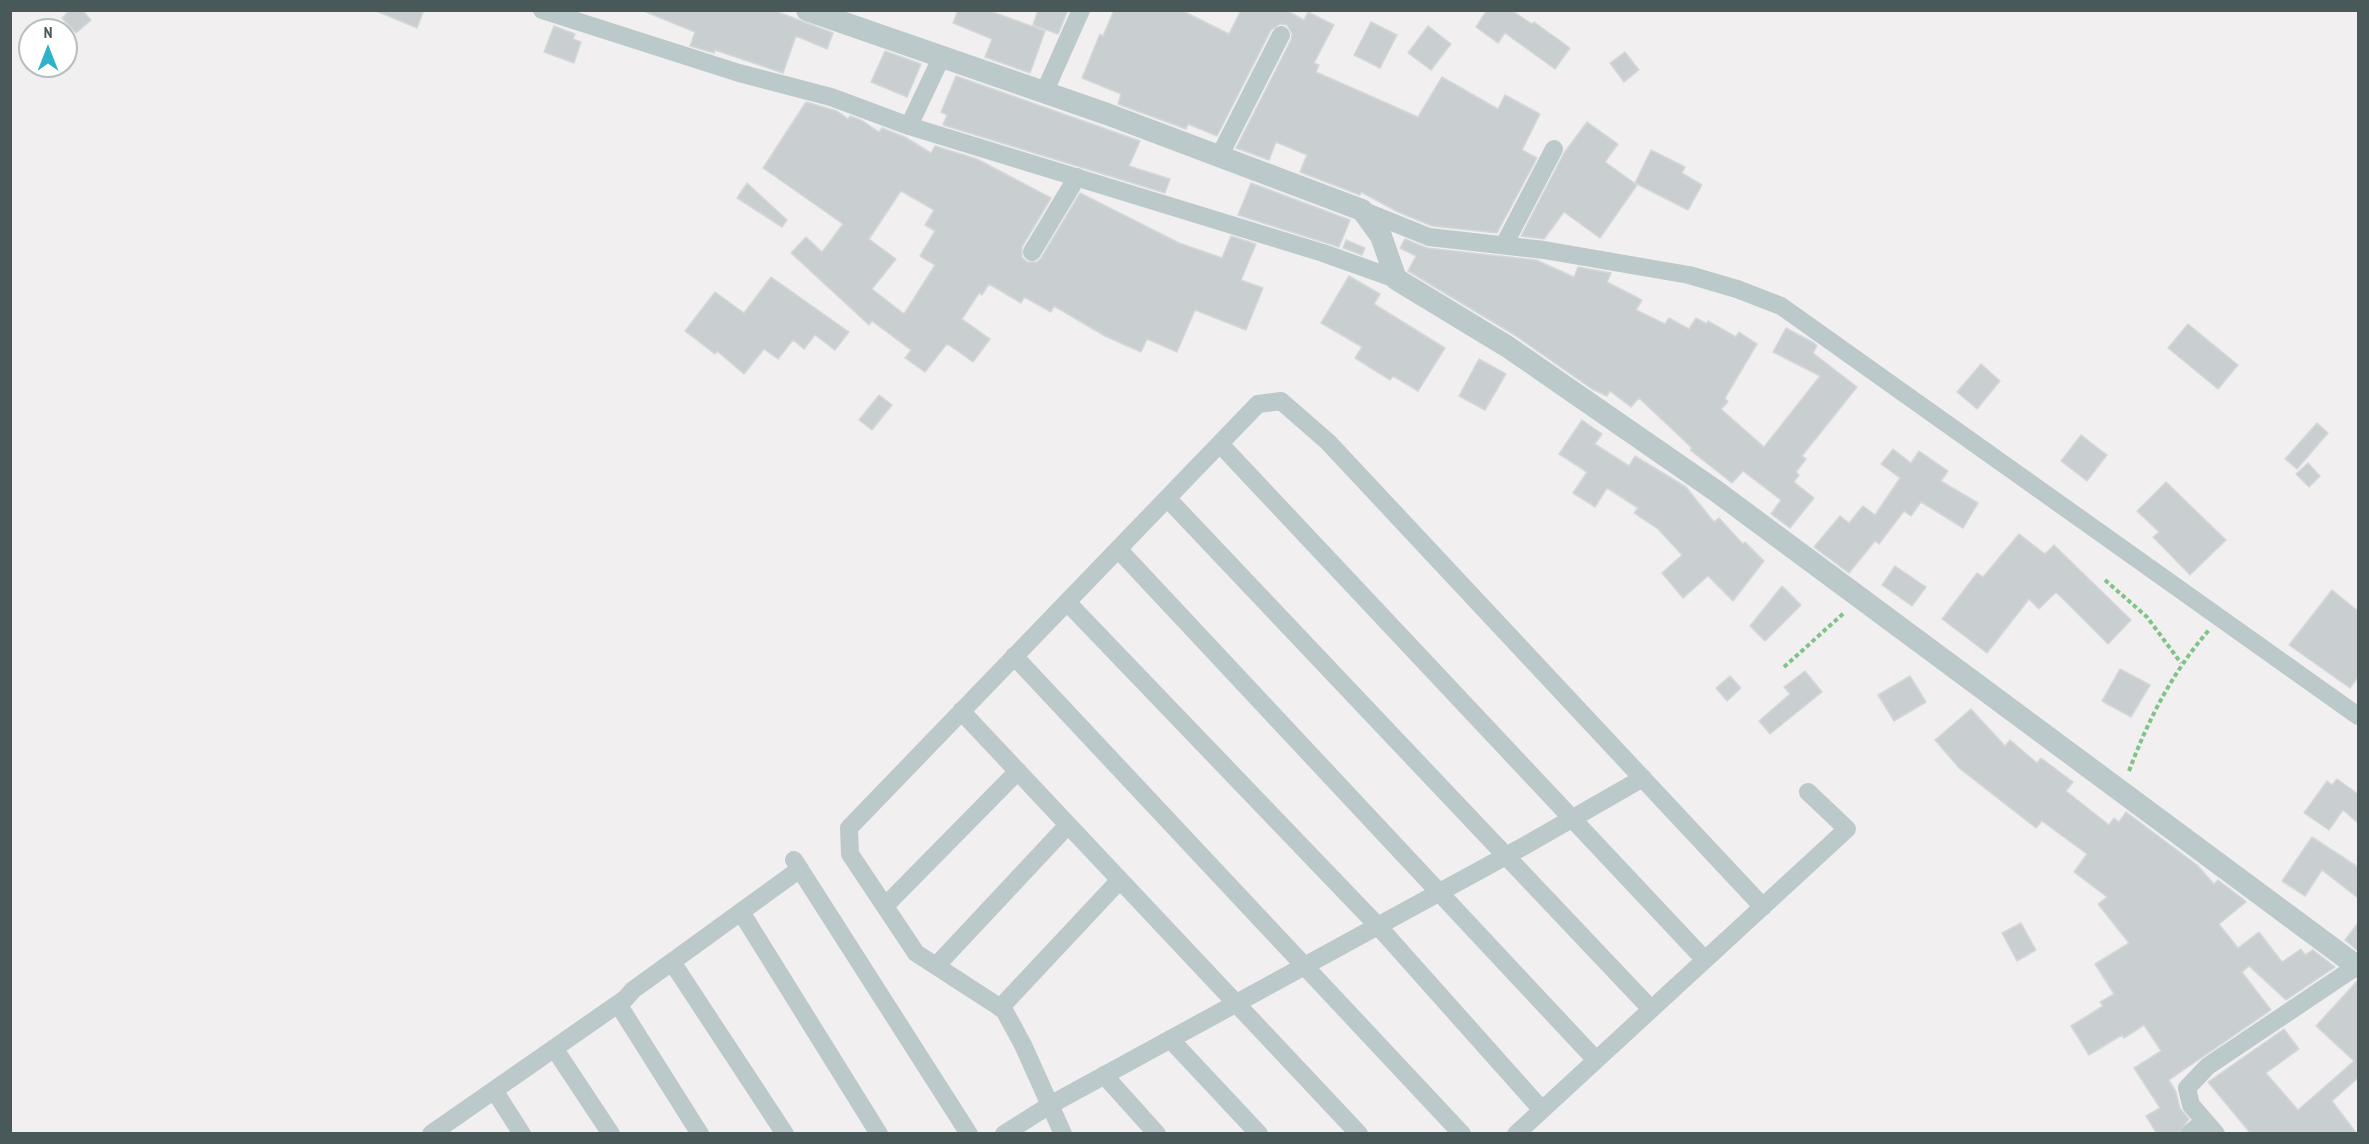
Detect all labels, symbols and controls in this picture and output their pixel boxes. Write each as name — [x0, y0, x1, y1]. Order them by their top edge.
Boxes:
north arrow — [18, 18, 78, 78]
text: N — [44, 22, 52, 42]

